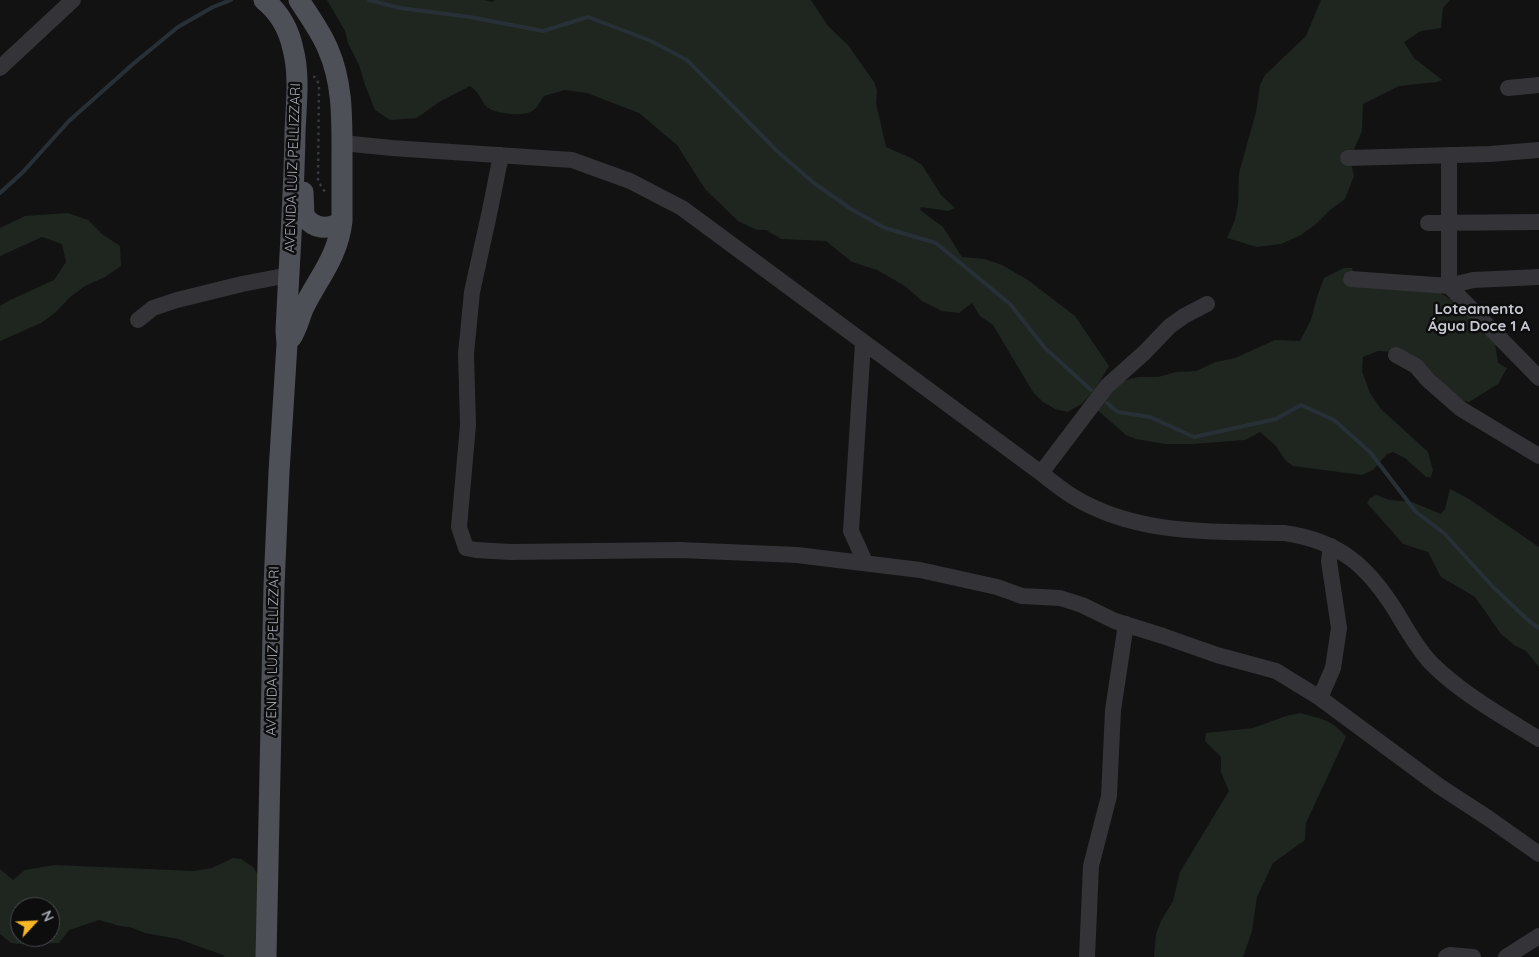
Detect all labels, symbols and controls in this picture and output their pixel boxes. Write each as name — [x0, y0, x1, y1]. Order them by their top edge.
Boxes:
street label: AVENIDA LUIZ PELLIZZARI — [282, 83, 304, 253]
district label: Loteamento Água Doce 1 A — [1428, 300, 1530, 335]
street label: AVENIDA LUIZ PELLIZZARI — [263, 566, 283, 736]
north arrow — [10, 897, 60, 947]
text: N — [37, 908, 58, 925]

